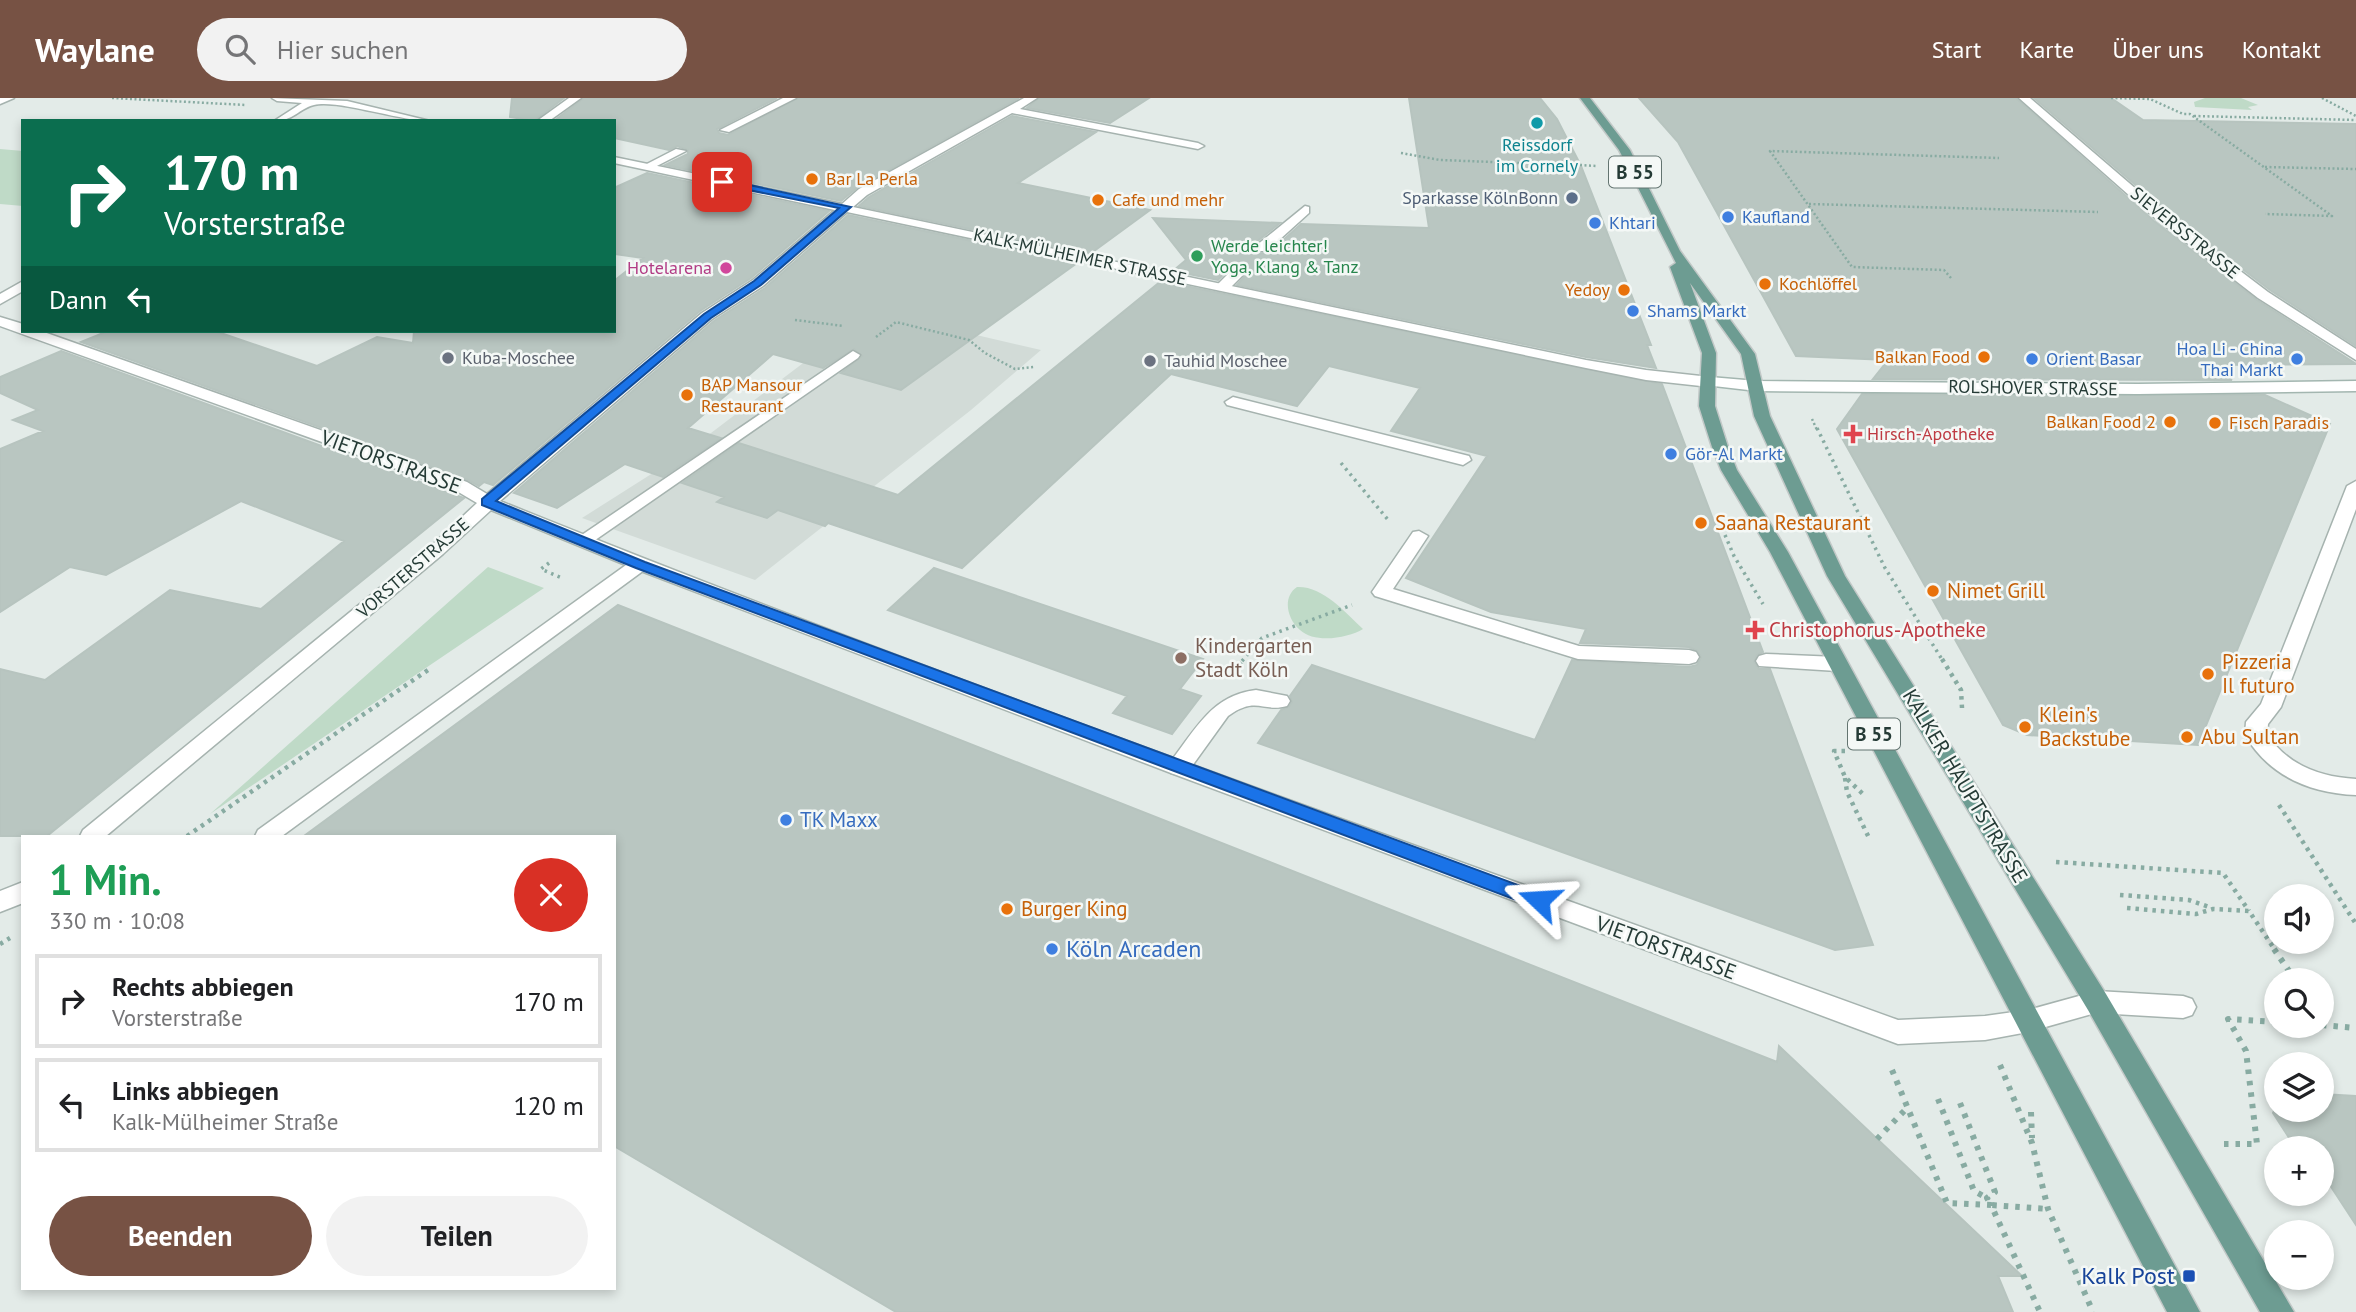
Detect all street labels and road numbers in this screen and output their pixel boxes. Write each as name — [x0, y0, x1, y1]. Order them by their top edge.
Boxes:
road number: B 55 — [1609, 156, 1661, 188]
street label: SIEVERSSTRASSE — [2126, 182, 2244, 284]
street label: KALK-MÜLHEIMER STRASSE — [972, 223, 1189, 290]
street label: ROLSHOVER STRASSE — [1948, 375, 2118, 400]
street label: VIETORSTRASSE — [316, 423, 465, 499]
street label: VORSTERSTRASSE — [351, 512, 474, 623]
street label: KALKER HAUPTSTRASSE — [1897, 684, 2034, 888]
road number: B 55 — [1848, 719, 1900, 750]
street label: VIETORSTRASSE — [1591, 909, 1740, 985]

